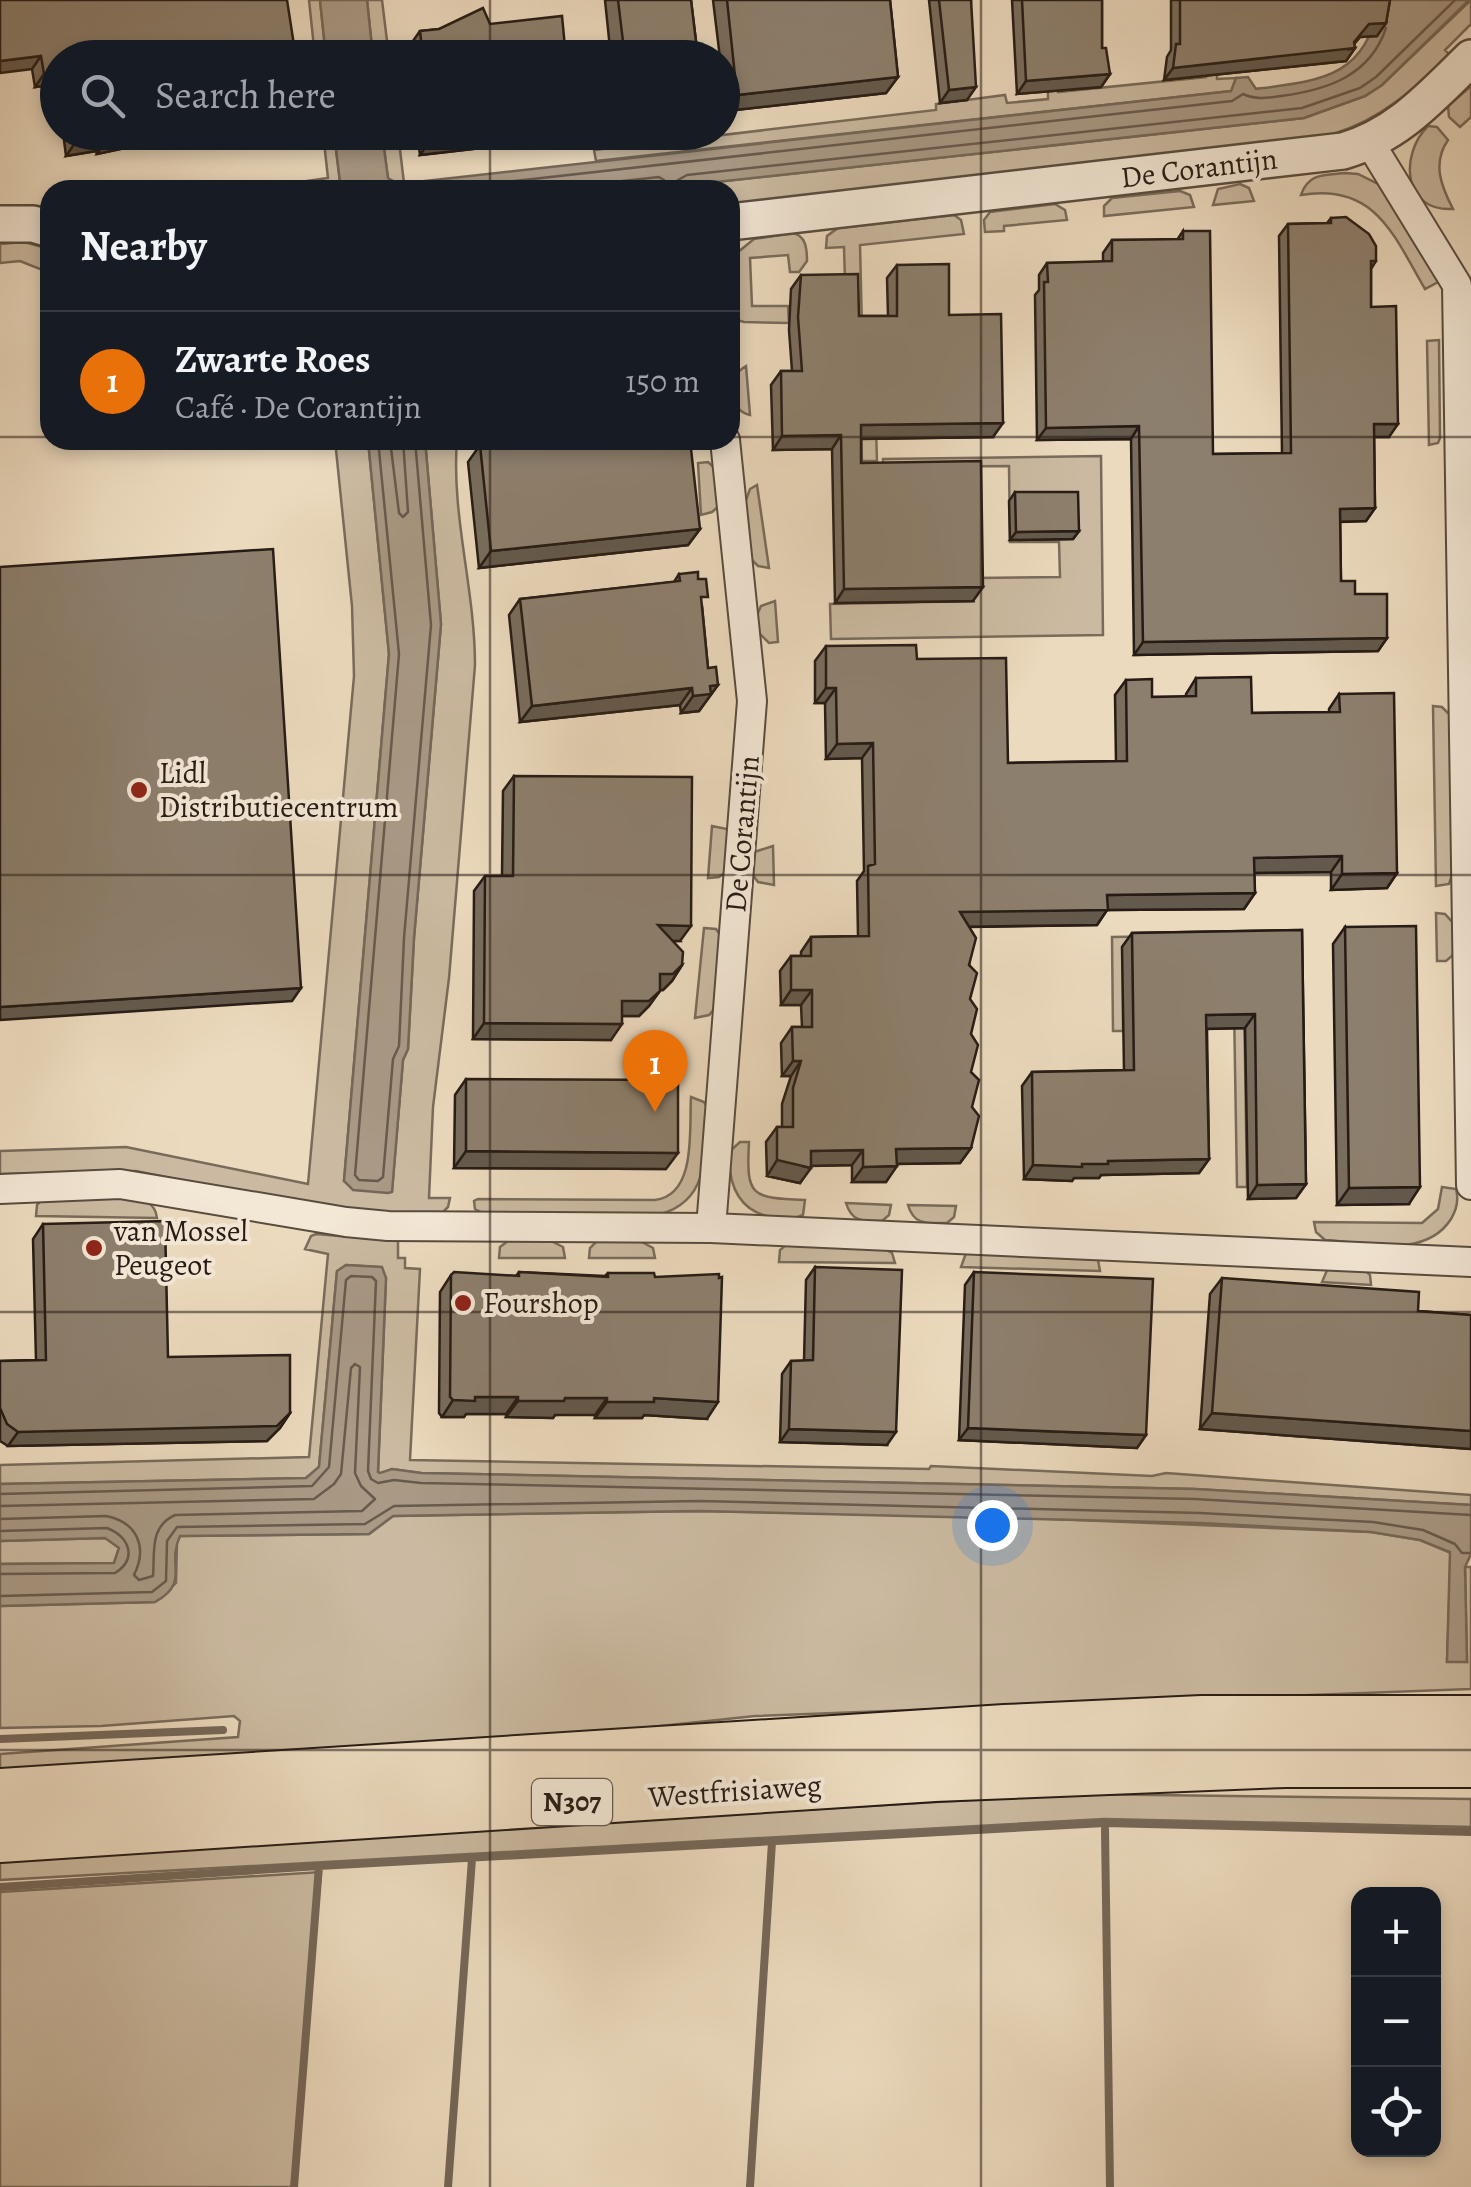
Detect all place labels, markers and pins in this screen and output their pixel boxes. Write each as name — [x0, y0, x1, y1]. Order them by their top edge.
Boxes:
place label: Lidl Distributiecentrum — [159, 753, 398, 827]
marker: Lidl Distributiecentrum — [128, 779, 150, 801]
pin: 1 — [622, 1030, 688, 1112]
place label: van Mossel Peugeot — [113, 1211, 248, 1285]
marker: van Mossel Peugeot — [83, 1237, 105, 1259]
place label: Fourshop — [483, 1283, 599, 1323]
marker: Fourshop — [452, 1292, 474, 1314]

